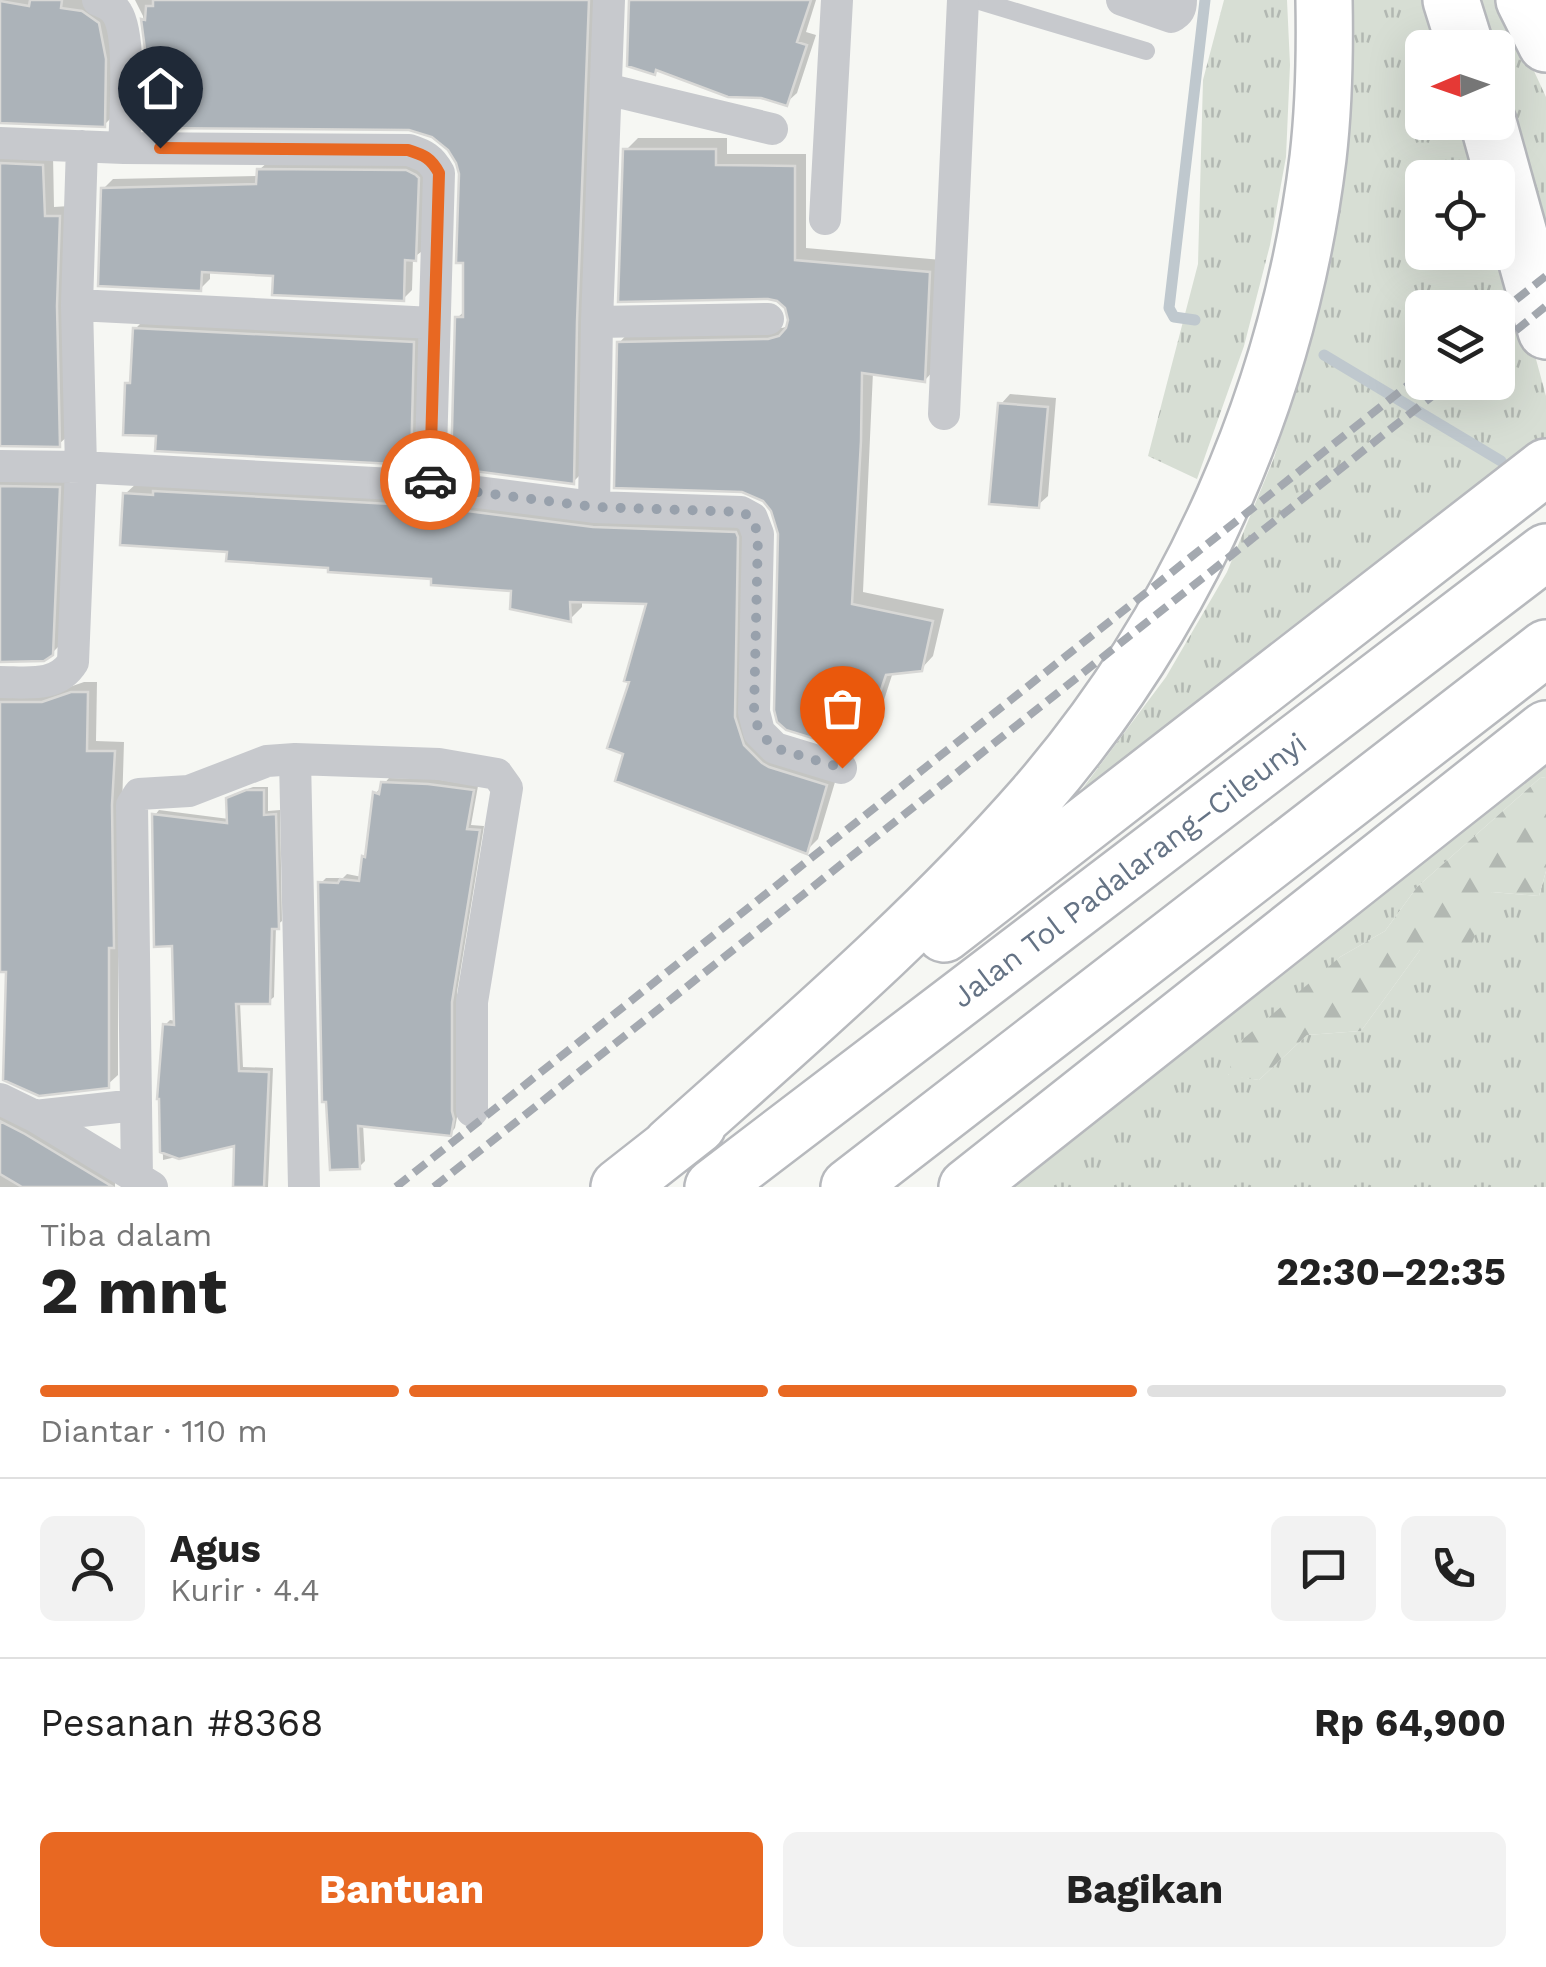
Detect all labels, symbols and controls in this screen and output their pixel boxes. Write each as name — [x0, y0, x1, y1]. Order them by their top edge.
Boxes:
north arrow — [1405, 30, 1515, 140]
map controls — [1405, 30, 1515, 400]
pin — [118, 46, 203, 149]
icon: home — [133, 61, 188, 116]
button: locate — [1405, 160, 1515, 270]
button: layers — [1405, 290, 1515, 400]
courier — [380, 430, 480, 530]
icon: car — [403, 453, 458, 508]
pin — [800, 666, 885, 769]
icon: bag — [815, 681, 870, 736]
street label: Jalan Tol Padalarang–Cileunyi — [945, 725, 1313, 1015]
text: Tiba dalam — [40, 1216, 212, 1254]
text: 22:30–22:35 — [1276, 1250, 1506, 1294]
text: 2 mnt — [40, 1253, 227, 1329]
text: Diantar · 110 m — [40, 1412, 268, 1450]
button: person — [40, 1516, 145, 1621]
button: chat — [1271, 1516, 1376, 1621]
button: phone — [1401, 1516, 1506, 1621]
text: Agus — [170, 1527, 261, 1571]
text: Kurir · 4.4 — [170, 1571, 320, 1609]
text: Pesanan #8368 — [40, 1701, 323, 1745]
text: Rp 64,900 — [1314, 1701, 1506, 1745]
button: Bantuan — [40, 1832, 763, 1947]
button: Bagikan — [783, 1832, 1506, 1947]

